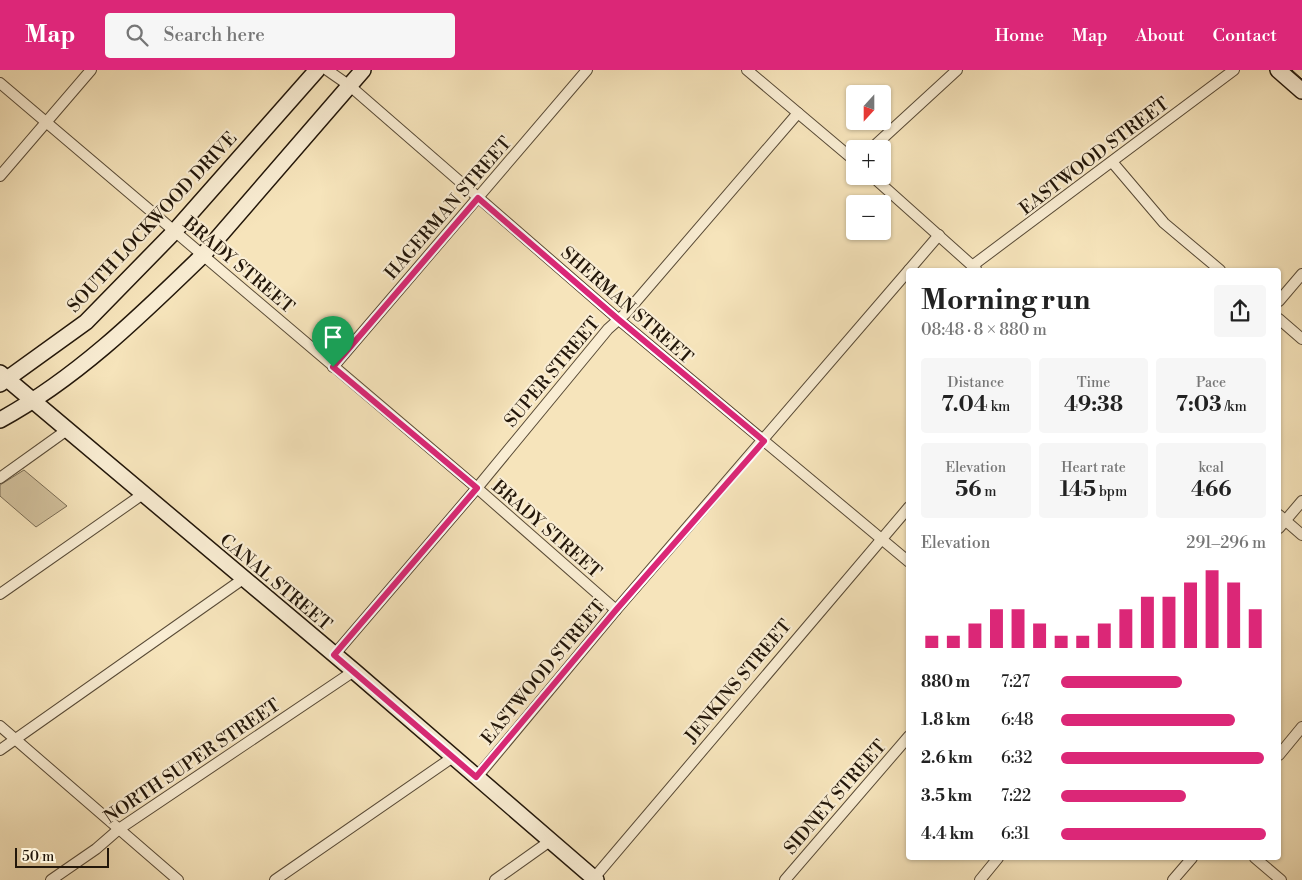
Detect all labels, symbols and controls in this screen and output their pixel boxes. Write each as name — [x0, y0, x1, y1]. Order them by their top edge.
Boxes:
search box — [105, 13, 455, 58]
text: Map — [25, 20, 75, 50]
icon: search — [123, 21, 151, 49]
text: Search here — [163, 23, 265, 47]
text: Home — [995, 24, 1044, 47]
text: Map — [1072, 24, 1108, 47]
text: About — [1136, 24, 1185, 47]
text: Contact — [1213, 24, 1277, 47]
north arrow — [846, 85, 891, 130]
map controls — [846, 85, 891, 240]
street label: EASTWOOD STREET — [1015, 92, 1174, 220]
street label: SOUTH LOCKWOOD DRIVE — [62, 127, 242, 318]
street label: HAGERMAN STREET — [380, 132, 517, 285]
button: + — [846, 140, 891, 185]
button: − — [846, 195, 891, 240]
street label: BRADY STREET — [178, 212, 299, 319]
street label: SHERMAN STREET — [556, 242, 698, 369]
text: Morning run — [921, 283, 1090, 318]
button: share — [1214, 285, 1266, 337]
street label: SUPER STREET — [500, 312, 605, 432]
pin — [312, 316, 354, 367]
text: 08:48 · 8 × 880 m — [921, 320, 1047, 340]
icon: arrive — [319, 323, 347, 351]
text: Distance — [948, 374, 1004, 392]
text: Time — [1077, 374, 1110, 392]
text: Pace — [1196, 374, 1226, 392]
text: 7.04 — [941, 392, 988, 418]
text: 49:38 — [1064, 392, 1123, 418]
text: 7:03 — [1176, 392, 1222, 418]
text: km — [988, 398, 1010, 416]
text: /km — [1222, 398, 1247, 416]
text: Elevation — [946, 459, 1006, 477]
text: Heart rate — [1061, 459, 1126, 477]
text: kcal — [1198, 459, 1224, 477]
street label: BRADY STREET — [486, 475, 607, 584]
text: 56 — [955, 477, 981, 503]
text: 145 — [1060, 477, 1096, 503]
text: 466 — [1191, 477, 1231, 503]
text: m — [981, 483, 997, 501]
text: bpm — [1096, 483, 1127, 501]
street label: CANAL STREET — [215, 529, 337, 636]
text: Elevation — [921, 533, 990, 553]
text: 291–296 m — [1186, 533, 1266, 553]
street label: EASTWOOD STREET — [476, 595, 611, 749]
street label: JENKINS STREET — [679, 615, 797, 749]
text: 880 m — [921, 672, 970, 692]
text: 7:27 — [1001, 672, 1030, 692]
street label: NORTH SUPER STREET — [100, 694, 285, 829]
text: 1.8 km — [921, 710, 970, 730]
text: 6:48 — [1001, 710, 1034, 730]
street label: SIDNEY STREET — [779, 735, 892, 859]
text: 2.6 km — [921, 748, 972, 768]
text: 6:32 — [1001, 748, 1032, 768]
text: 3.5 km — [921, 786, 972, 806]
text: 7:22 — [1001, 786, 1031, 806]
text: 4.4 km — [921, 824, 974, 844]
text: 6:31 — [1001, 824, 1030, 844]
scale bar — [15, 845, 109, 868]
text: 50 m — [22, 848, 54, 866]

